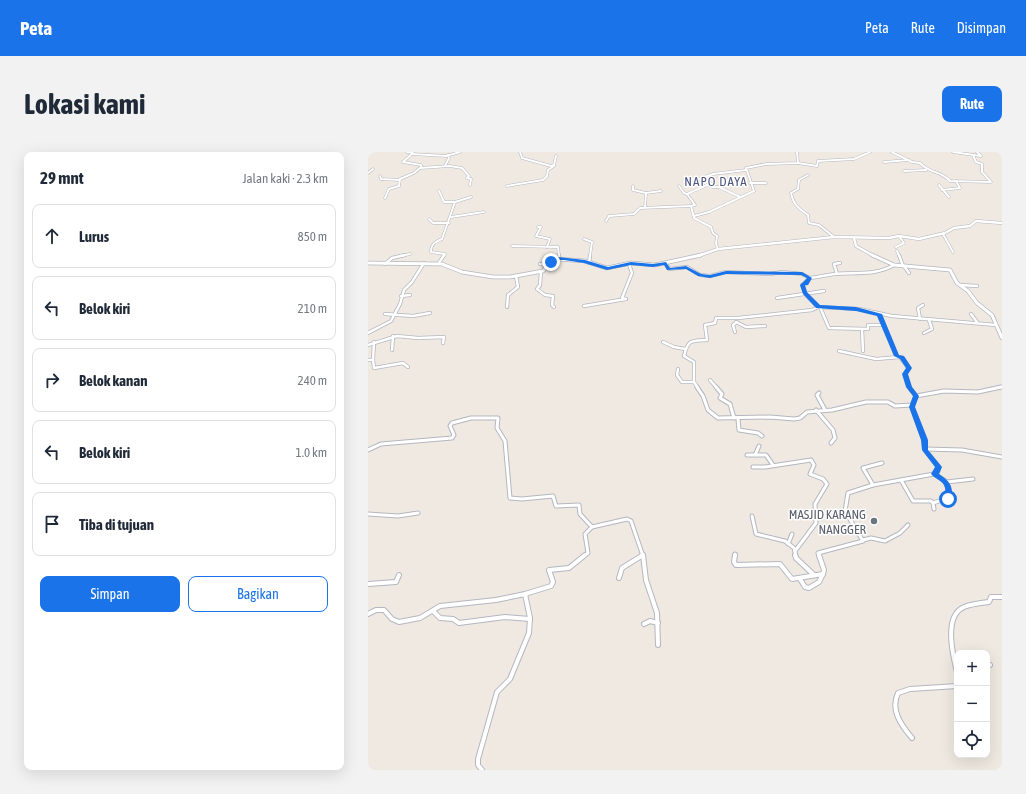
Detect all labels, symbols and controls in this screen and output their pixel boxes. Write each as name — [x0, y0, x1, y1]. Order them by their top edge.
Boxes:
text: Peta — [20, 17, 52, 39]
text: Peta — [865, 20, 889, 36]
text: Rute — [911, 20, 935, 36]
text: Disimpan — [957, 20, 1006, 36]
button: Rute — [942, 86, 1002, 122]
text: Lokasi kami — [24, 88, 145, 120]
text: 29 mnt — [40, 168, 84, 188]
text: Jalan kaki · 2.3 km — [242, 171, 328, 186]
district label: NAPO DAYA — [684, 174, 748, 189]
icon: ahead — [41, 225, 63, 247]
text: Lurus — [79, 228, 109, 245]
text: 850 m — [298, 229, 327, 244]
route end — [542, 253, 560, 271]
icon: left — [41, 297, 63, 319]
text: Belok kiri — [79, 300, 130, 317]
text: 210 m — [298, 301, 327, 316]
icon: right — [41, 369, 63, 391]
text: Belok kanan — [79, 372, 148, 389]
text: 240 m — [298, 373, 327, 388]
icon: left — [41, 441, 63, 463]
text: Belok kiri — [79, 444, 130, 461]
text: 1.0 km — [296, 445, 327, 460]
route start — [939, 490, 957, 508]
place label: MASJID KARANG NANGGER — [789, 507, 866, 537]
icon: arrive — [41, 513, 63, 535]
text: Tiba di tujuan — [79, 516, 154, 533]
marker: MASJID KARANG NANGGER — [869, 516, 879, 526]
button: Simpan — [40, 576, 180, 612]
button: Bagikan — [188, 576, 328, 612]
map controls — [954, 650, 990, 758]
button: + — [954, 650, 990, 686]
button: − — [954, 686, 990, 722]
button: locate — [954, 722, 990, 758]

